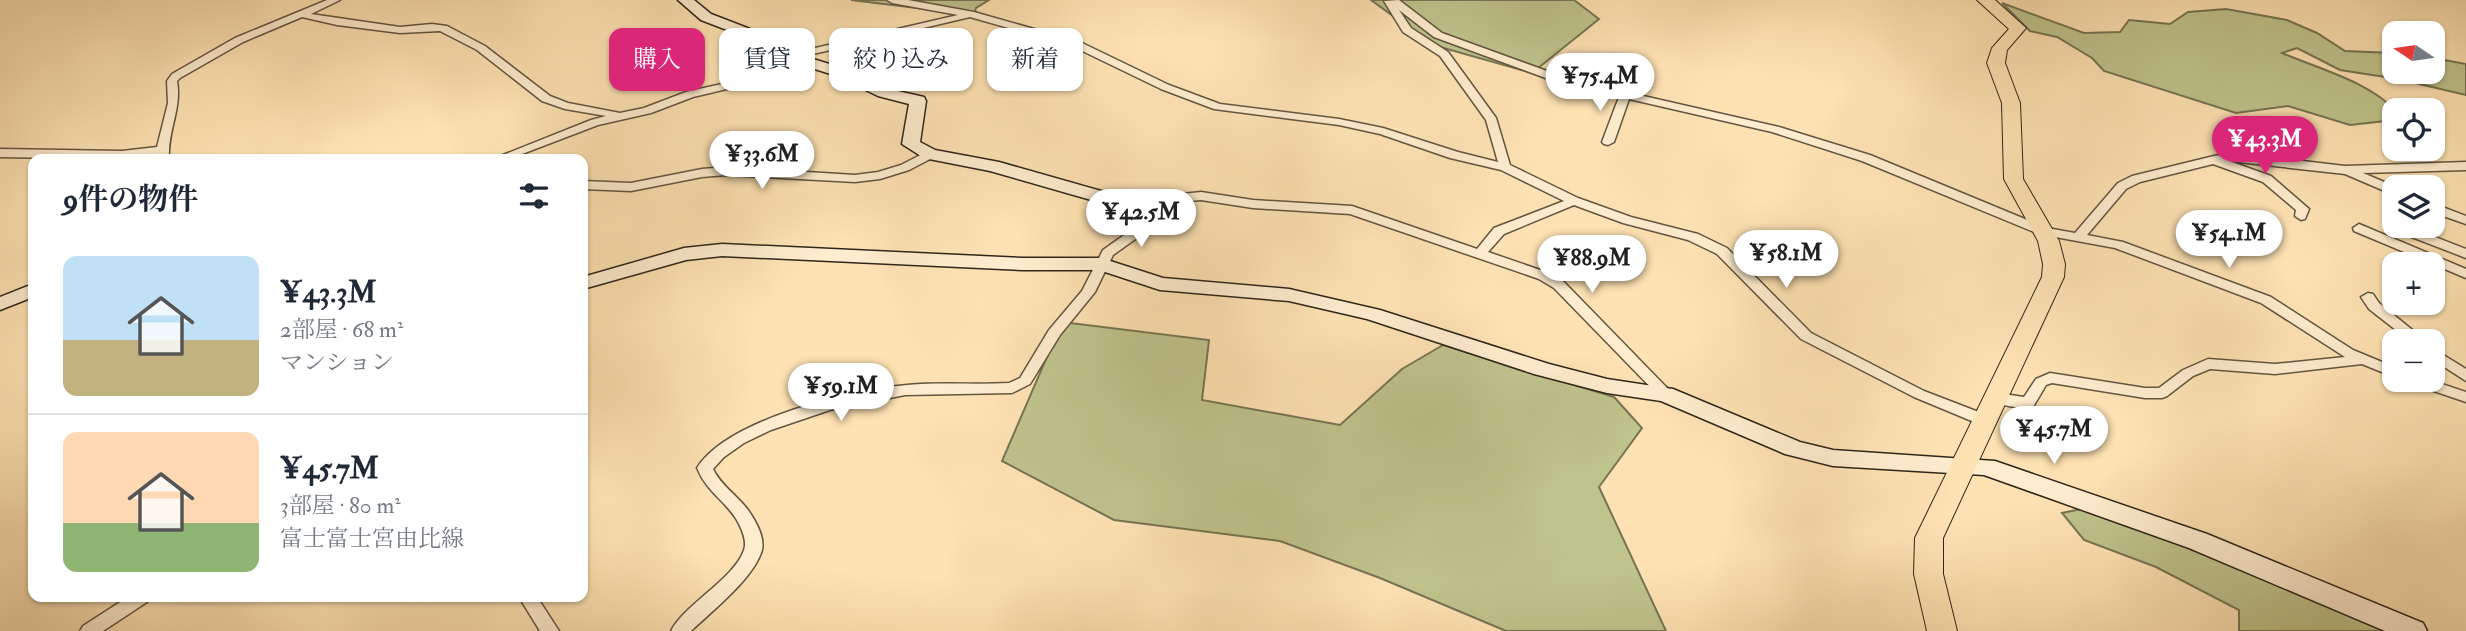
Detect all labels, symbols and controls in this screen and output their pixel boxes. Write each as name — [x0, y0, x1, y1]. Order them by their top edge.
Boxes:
north arrow — [2382, 21, 2445, 84]
map controls — [2382, 21, 2445, 392]
chip: 購入 — [609, 28, 705, 91]
chip: 賃貸 — [719, 28, 815, 91]
chip: 絞り込み — [829, 28, 973, 91]
chip: 新着 — [987, 28, 1083, 91]
pin: ¥75.4M — [1543, 54, 1657, 113]
text: ¥75.4M — [1561, 61, 1639, 90]
button: locate — [2382, 98, 2445, 161]
pin: ¥43.3M — [2208, 116, 2322, 176]
text: ¥43.3M — [2228, 124, 2302, 153]
pin: ¥33.6M — [705, 132, 819, 191]
text: ¥33.6M — [725, 139, 799, 168]
button: layers — [2382, 175, 2445, 238]
icon: filters — [515, 177, 553, 215]
text: 9件の物件 — [63, 181, 198, 218]
pin: ¥42.5M — [1084, 190, 1198, 249]
text: ¥42.5M — [1102, 197, 1180, 226]
pin: ¥54.1M — [2172, 210, 2286, 270]
text: ¥54.1M — [2192, 218, 2266, 247]
pin: ¥58.1M — [1729, 230, 1843, 290]
pin: ¥88.9M — [1535, 236, 1649, 295]
text: ¥58.1M — [1749, 238, 1823, 267]
text: ¥88.9M — [1553, 243, 1631, 272]
button: + — [2382, 252, 2445, 315]
text: ¥43.3M — [280, 274, 377, 311]
icon: home — [119, 284, 203, 368]
text: 2部屋 · 68 m² — [280, 315, 403, 344]
button: − — [2382, 329, 2445, 392]
text: マンション — [280, 348, 394, 377]
pin: ¥59.1M — [784, 364, 898, 423]
text: ¥59.1M — [804, 371, 878, 400]
pin: ¥45.7M — [1997, 406, 2111, 466]
text: ¥45.7M — [2016, 414, 2092, 443]
text: ¥45.7M — [280, 450, 379, 487]
icon: home — [119, 460, 203, 544]
text: 3部屋 · 80 m² — [280, 491, 401, 520]
text: 富士富士宮由比線 — [280, 524, 464, 553]

